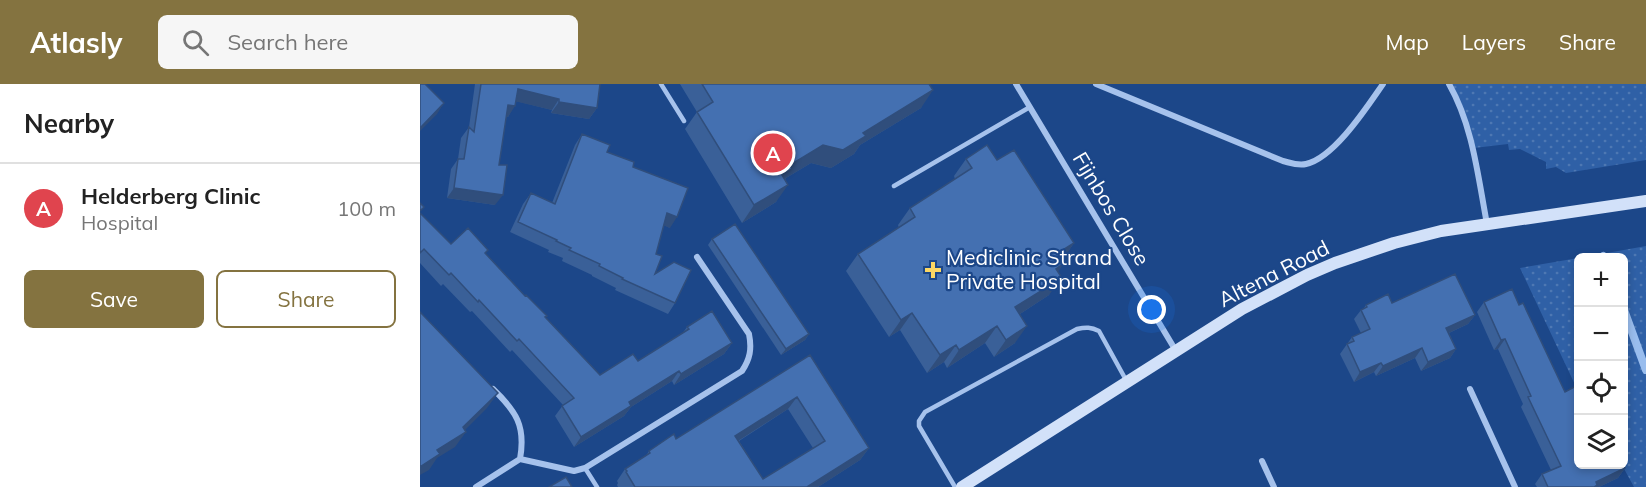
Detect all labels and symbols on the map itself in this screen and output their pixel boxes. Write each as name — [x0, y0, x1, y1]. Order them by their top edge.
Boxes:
pin: A — [754, 130, 792, 176]
street label: Fijnbos Close — [1068, 147, 1156, 270]
street label: Altena Road — [1214, 234, 1333, 312]
place label: Mediclinic Strand Private Hospital — [946, 244, 1112, 294]
marker: Mediclinic Strand Private Hospital — [924, 261, 942, 279]
your location — [1137, 295, 1166, 324]

